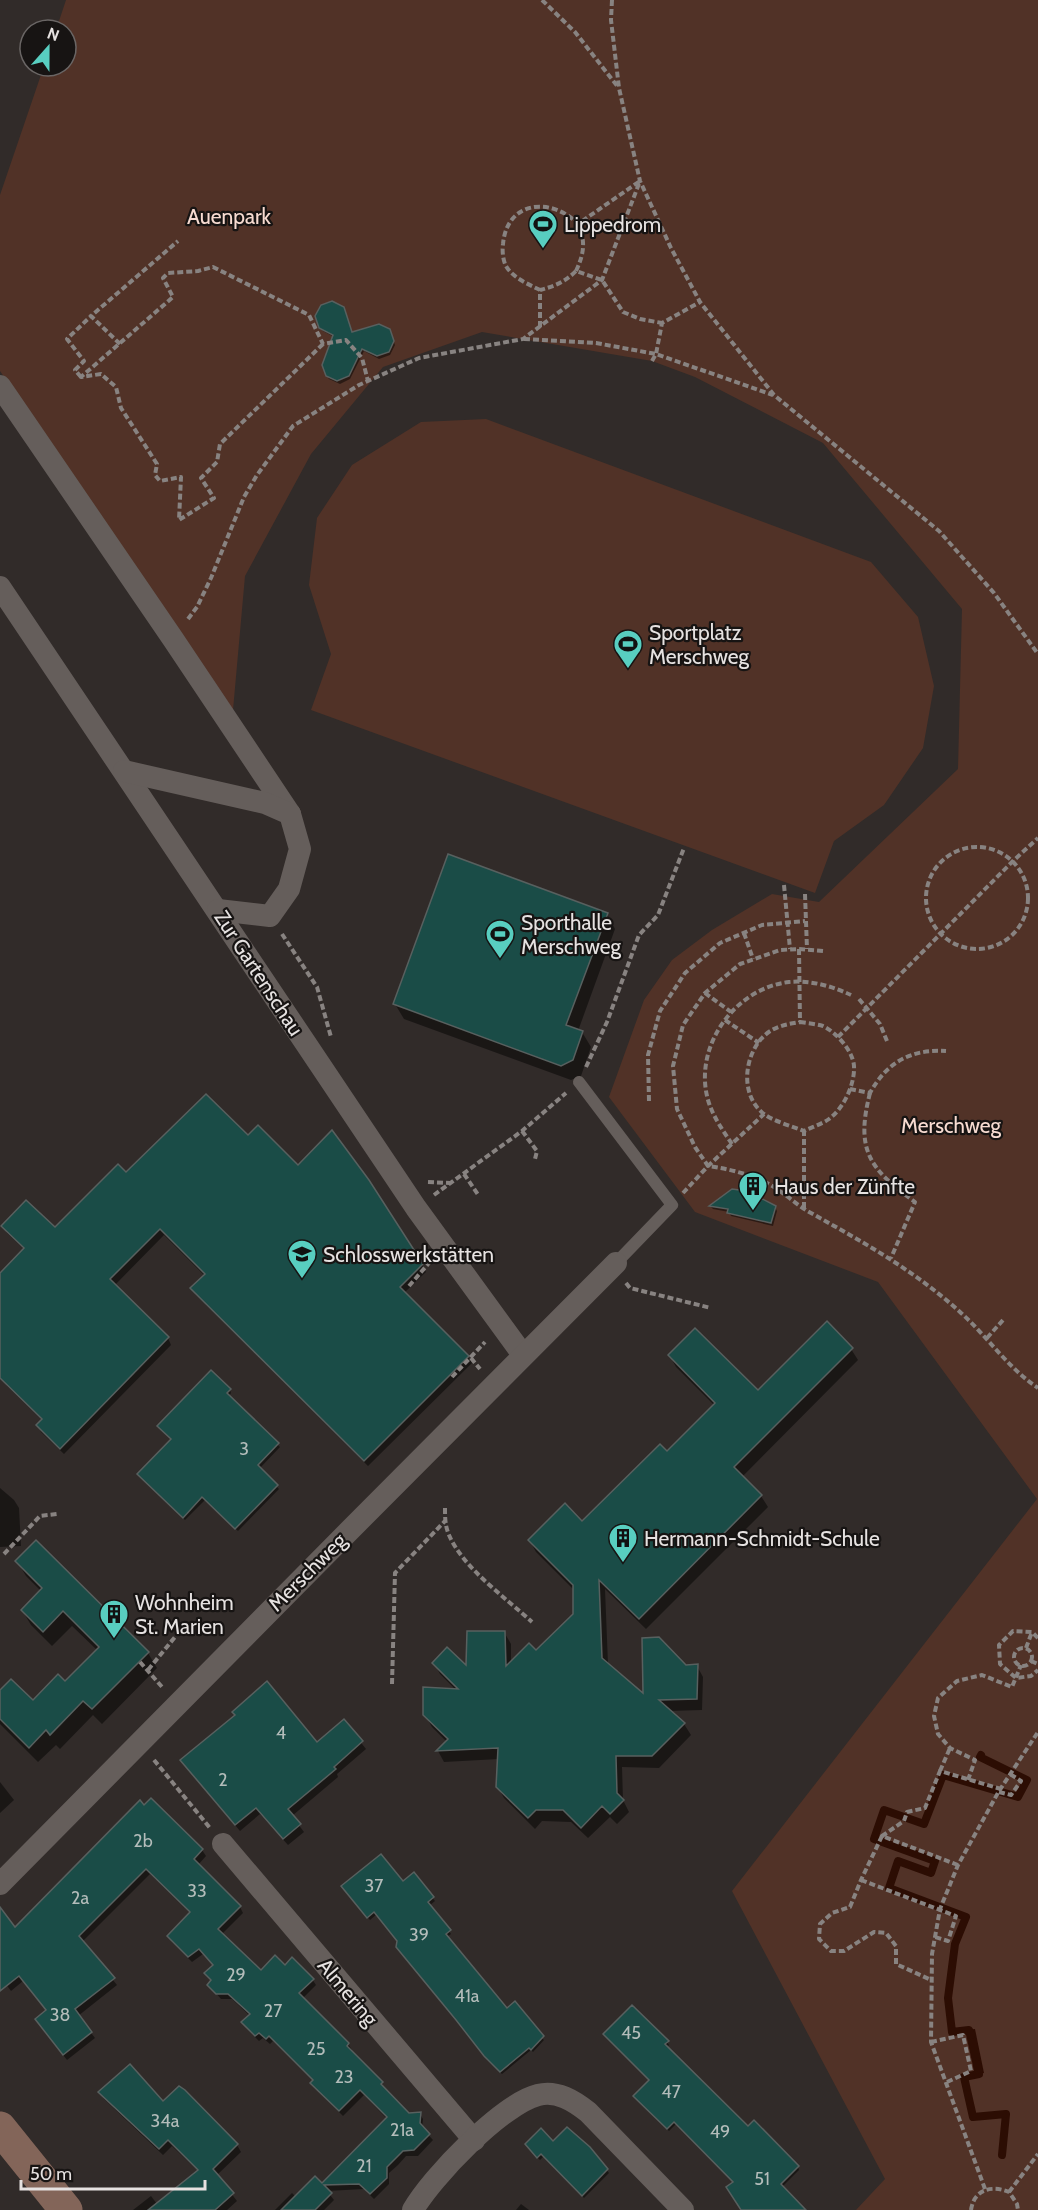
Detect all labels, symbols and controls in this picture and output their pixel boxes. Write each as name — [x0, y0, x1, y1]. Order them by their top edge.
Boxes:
north arrow — [18, 18, 78, 78]
text: N — [45, 24, 62, 45]
park label: Auenpark — [187, 204, 272, 229]
sports icon: Lippedrom — [527, 208, 559, 250]
place label: Lippedrom — [564, 212, 661, 237]
place label: Sportplatz Merschweg — [649, 620, 750, 669]
sports icon: Sportplatz Merschweg — [612, 628, 644, 670]
street label: Zur Gartenschau — [209, 906, 309, 1040]
place label: Sporthalle Merschweg — [521, 910, 622, 959]
sports icon: Sporthalle Merschweg — [484, 918, 516, 960]
park label: Merschweg — [901, 1113, 1002, 1138]
building icon: Haus der Zünfte — [737, 1170, 769, 1212]
place label: Haus der Zünfte — [774, 1174, 915, 1199]
school or university icon: Schlosswerkstätten — [286, 1238, 318, 1280]
place label: Schlosswerkstätten — [323, 1242, 494, 1267]
house number: 3 — [239, 1438, 249, 1460]
building icon: Hermann-Schmidt-Schule — [607, 1522, 639, 1564]
place label: Hermann-Schmidt-Schule — [644, 1526, 880, 1551]
street label: Merschweg — [263, 1527, 352, 1616]
place label: Wohnheim St. Marien — [135, 1590, 234, 1639]
building icon: Wohnheim St. Marien — [98, 1598, 130, 1640]
house number: 4 — [276, 1722, 286, 1744]
house number: 2 — [218, 1769, 228, 1791]
house number: 2b — [133, 1830, 153, 1852]
house number: 37 — [365, 1875, 383, 1897]
house number: 33 — [187, 1880, 207, 1902]
house number: 2a — [71, 1887, 89, 1909]
house number: 39 — [409, 1924, 429, 1946]
street label: Almering — [313, 1953, 384, 2031]
house number: 29 — [226, 1964, 246, 1986]
house number: 41a — [455, 1985, 480, 2007]
house number: 27 — [264, 2000, 282, 2022]
house number: 38 — [50, 2004, 70, 2026]
house number: 45 — [621, 2022, 641, 2044]
house number: 25 — [306, 2038, 326, 2060]
house number: 23 — [334, 2066, 354, 2088]
house number: 47 — [661, 2081, 681, 2103]
house number: 34a — [151, 2110, 180, 2132]
house number: 21a — [390, 2119, 414, 2141]
house number: 49 — [710, 2121, 730, 2143]
scale bar — [21, 2153, 206, 2191]
house number: 21 — [356, 2155, 372, 2177]
text: 50 m — [30, 2163, 72, 2185]
house number: 51 — [754, 2168, 770, 2190]

